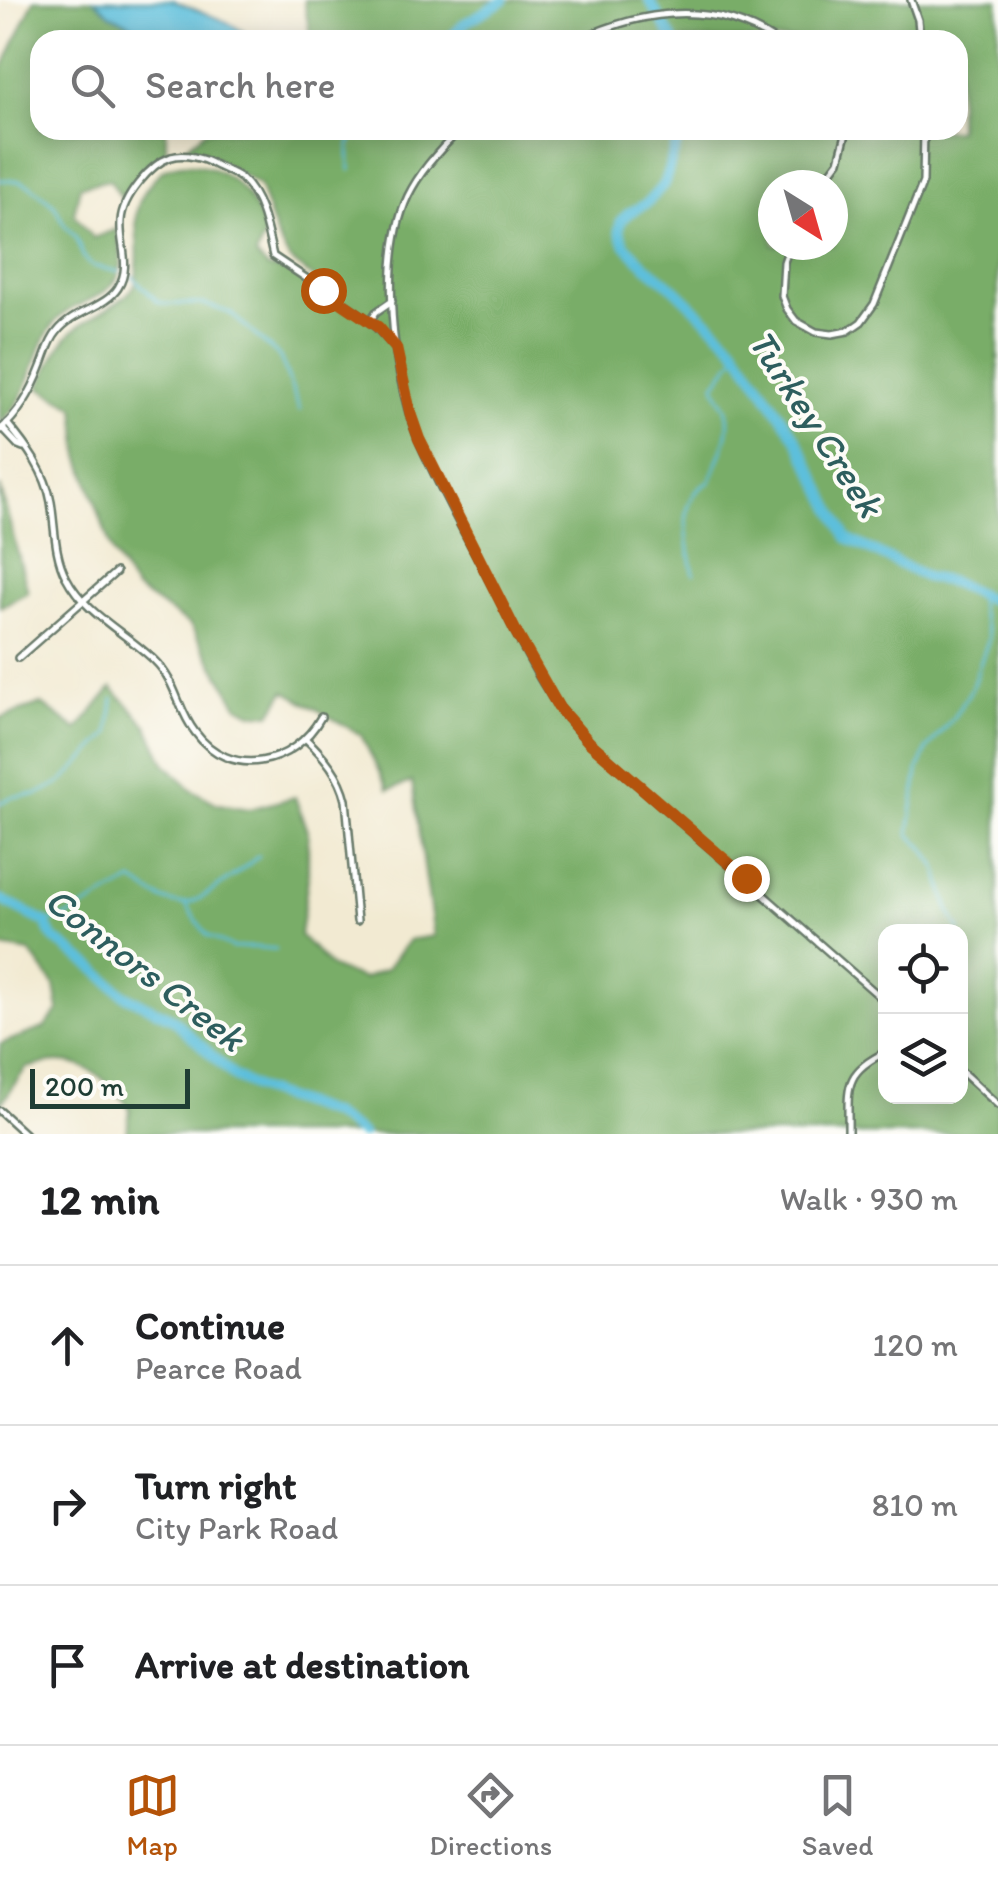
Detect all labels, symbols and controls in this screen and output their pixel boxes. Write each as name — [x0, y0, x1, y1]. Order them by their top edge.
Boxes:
search box — [30, 30, 968, 140]
icon: search — [65, 58, 120, 113]
text: Search here — [145, 62, 336, 108]
north arrow — [758, 170, 848, 260]
route start — [301, 268, 347, 314]
water label: Turkey Creek — [739, 321, 895, 527]
route end — [724, 856, 770, 902]
water label: Connors Creek — [36, 877, 256, 1063]
map controls — [878, 924, 968, 1104]
button: locate — [878, 924, 968, 1014]
button: layers — [878, 1014, 968, 1104]
scale bar — [30, 1064, 190, 1108]
text: 200 m — [45, 1069, 124, 1103]
text: 12 min — [40, 1174, 160, 1225]
text: Walk · 930 m — [780, 1180, 958, 1218]
text: Continue — [135, 1303, 285, 1349]
icon: ahead — [40, 1318, 95, 1373]
text: 120 m — [872, 1326, 958, 1364]
text: Pearce Road — [135, 1349, 302, 1387]
text: Turn right — [135, 1463, 297, 1509]
icon: right — [40, 1478, 95, 1533]
text: 810 m — [872, 1486, 958, 1524]
text: City Park Road — [135, 1509, 338, 1547]
icon: arrive — [40, 1638, 95, 1693]
text: Arrive at destination — [135, 1642, 470, 1688]
tab: Map — [125, 1768, 180, 1862]
tab: Directions — [429, 1768, 552, 1862]
tab: Saved — [802, 1768, 873, 1862]

